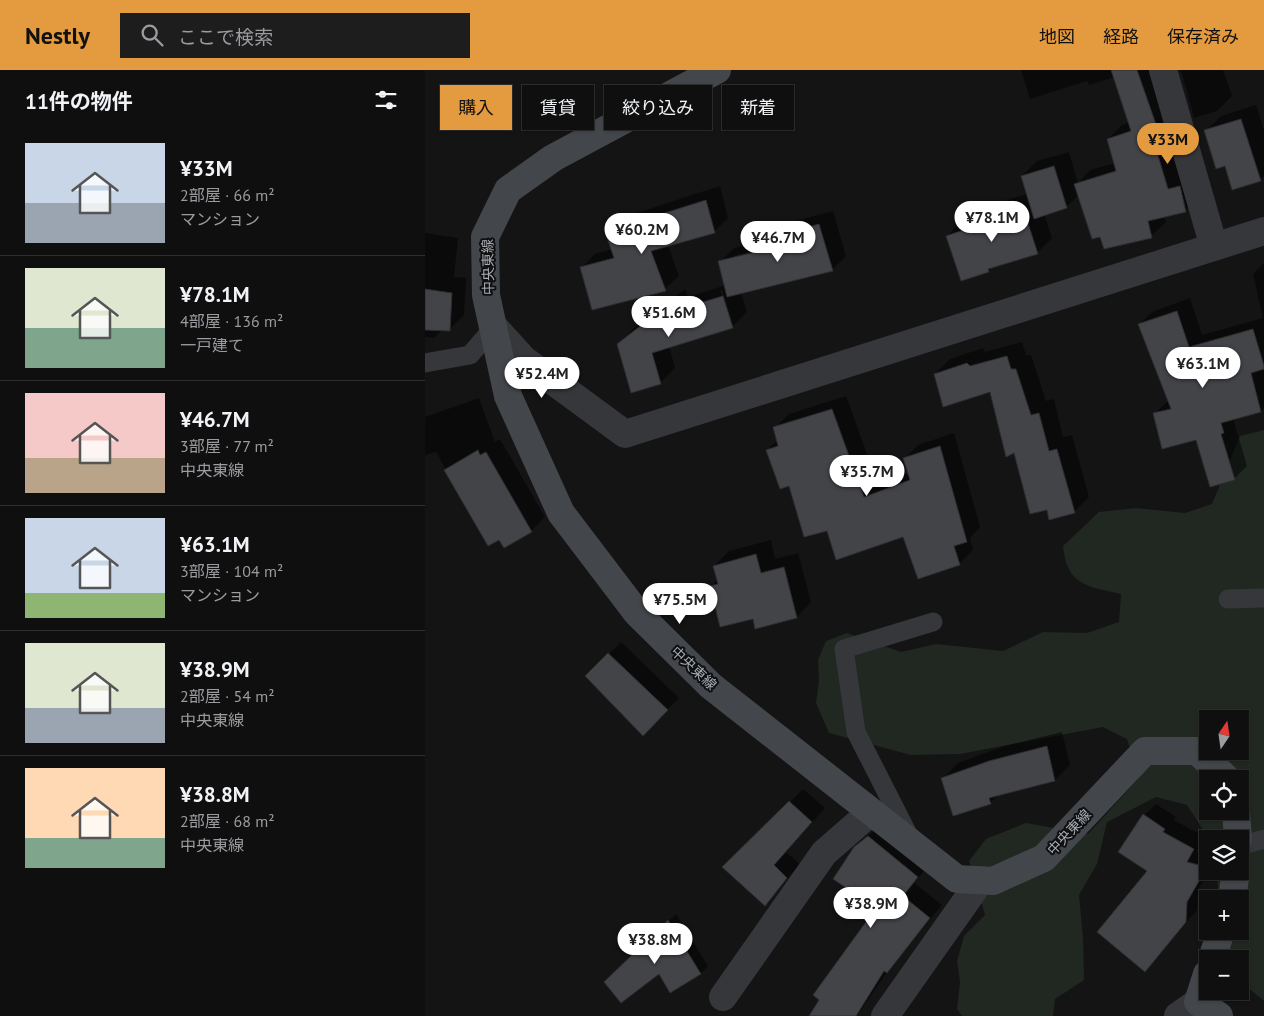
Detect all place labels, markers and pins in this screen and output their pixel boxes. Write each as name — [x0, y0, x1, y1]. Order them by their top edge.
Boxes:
pin: ¥33M — [1138, 122, 1198, 165]
pin: ¥78.1M — [951, 200, 1033, 243]
pin: ¥60.2M — [601, 212, 683, 255]
pin: ¥46.7M — [737, 220, 819, 263]
pin: ¥51.6M — [628, 296, 710, 338]
pin: ¥63.1M — [1162, 346, 1244, 389]
pin: ¥52.4M — [501, 356, 583, 399]
pin: ¥35.7M — [826, 454, 908, 497]
pin: ¥75.5M — [639, 582, 721, 625]
pin: ¥38.9M — [830, 886, 912, 929]
pin: ¥38.8M — [614, 922, 696, 965]

